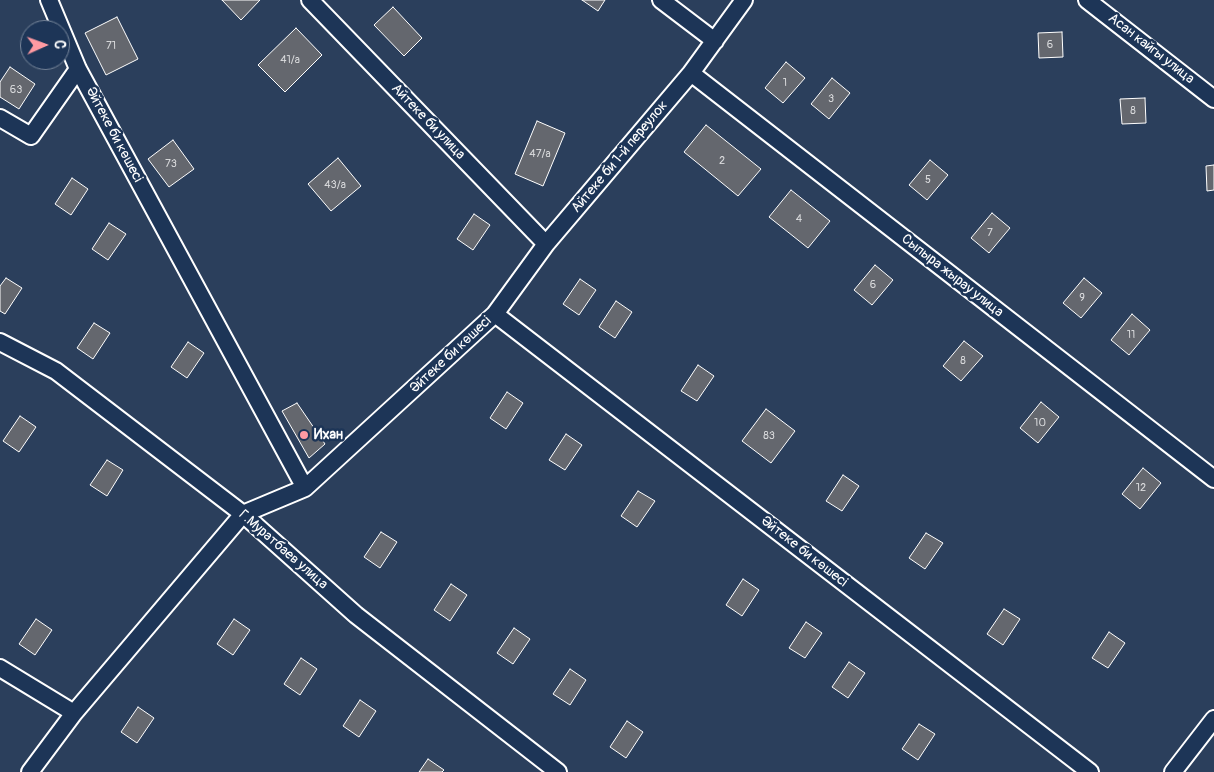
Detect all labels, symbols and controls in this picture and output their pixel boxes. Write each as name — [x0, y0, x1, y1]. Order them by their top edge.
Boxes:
street label: Асан кайгы улица — [1105, 10, 1197, 88]
north arrow — [20, 20, 70, 70]
house number: 6 — [1047, 38, 1053, 52]
house number: 71 — [106, 39, 116, 53]
text: С — [51, 40, 68, 49]
house number: 41/а — [280, 53, 300, 67]
house number: 1 — [783, 76, 787, 90]
street label: Айтеке би улица — [388, 81, 468, 163]
house number: 63 — [10, 83, 22, 97]
street label: Әйтеке би көшесі — [82, 85, 146, 185]
house number: 3 — [828, 92, 834, 106]
street label: Айтеке би 1-й переулок — [568, 98, 672, 216]
house number: 8 — [1130, 104, 1136, 118]
house number: 47/а — [529, 147, 551, 161]
house number: 2 — [719, 154, 725, 168]
house number: 73 — [165, 157, 177, 171]
house number: 5 — [925, 173, 931, 187]
house number: 43/а — [324, 178, 346, 192]
house number: 4 — [796, 212, 802, 226]
house number: 7 — [987, 226, 993, 240]
street label: Сыпыра жырау улица — [898, 231, 1006, 321]
house number: 6 — [870, 278, 876, 292]
house number: 9 — [1079, 291, 1085, 305]
street label: Әйтеке би көшесі — [407, 313, 495, 397]
house number: 11 — [1127, 328, 1135, 342]
house number: 8 — [960, 354, 966, 368]
house number: 10 — [1034, 416, 1046, 430]
place label: Ихан — [314, 427, 343, 443]
marker: Ихан — [298, 429, 310, 441]
house number: 83 — [763, 429, 775, 443]
house number: 12 — [1136, 481, 1146, 495]
street label: Г.Муратбаев улица — [235, 507, 331, 593]
street label: Әйтеке би көшесі — [757, 513, 851, 591]

